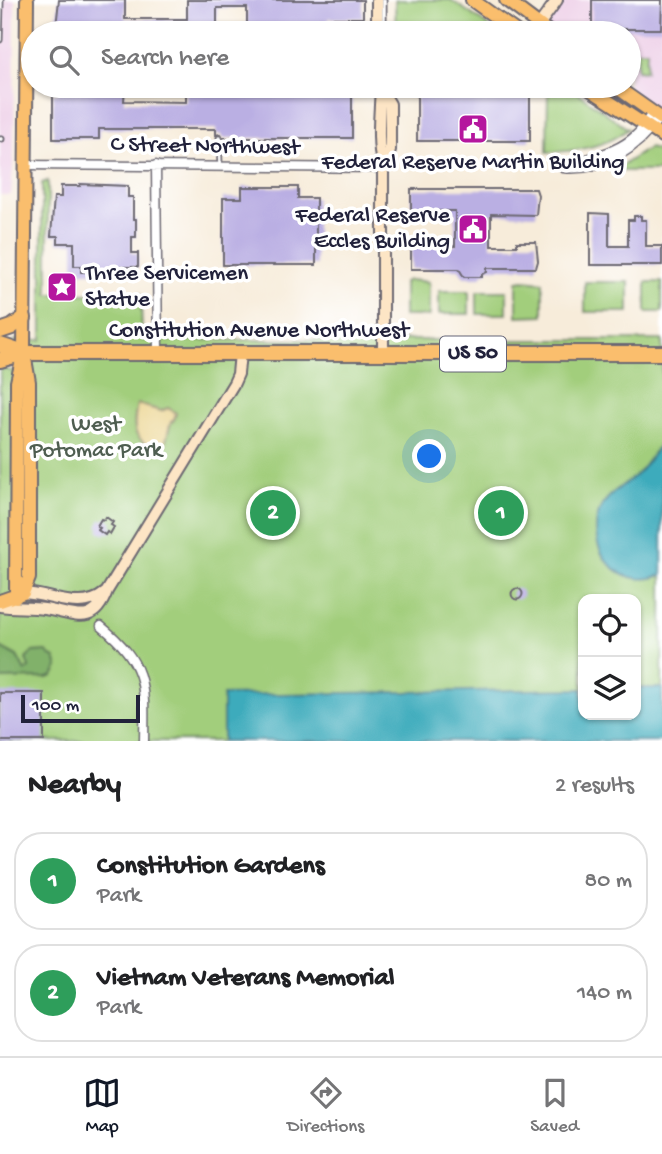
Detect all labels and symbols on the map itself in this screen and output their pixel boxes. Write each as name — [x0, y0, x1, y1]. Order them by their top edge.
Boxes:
public building icon: Federal Reserve Martin Building — [456, 112, 490, 146]
street label: C Street Northwest — [110, 132, 301, 162]
place label: Federal Reserve Martin Building — [321, 150, 624, 177]
place label: Federal Reserve Eccles Building — [294, 203, 451, 256]
public building icon: Federal Reserve Eccles Building — [456, 212, 490, 246]
place label: Three Servicemen Statue — [83, 261, 248, 314]
place icon: Three Servicemen Statue — [45, 270, 79, 304]
street label: Constitution Avenue Northwest — [109, 318, 411, 345]
road number: US 50 — [440, 336, 506, 372]
park label: West Potomac Park — [29, 412, 165, 465]
your location — [412, 439, 446, 473]
pin: 2 — [250, 487, 296, 539]
pin: 1 — [478, 487, 524, 539]
scale bar — [21, 692, 140, 724]

